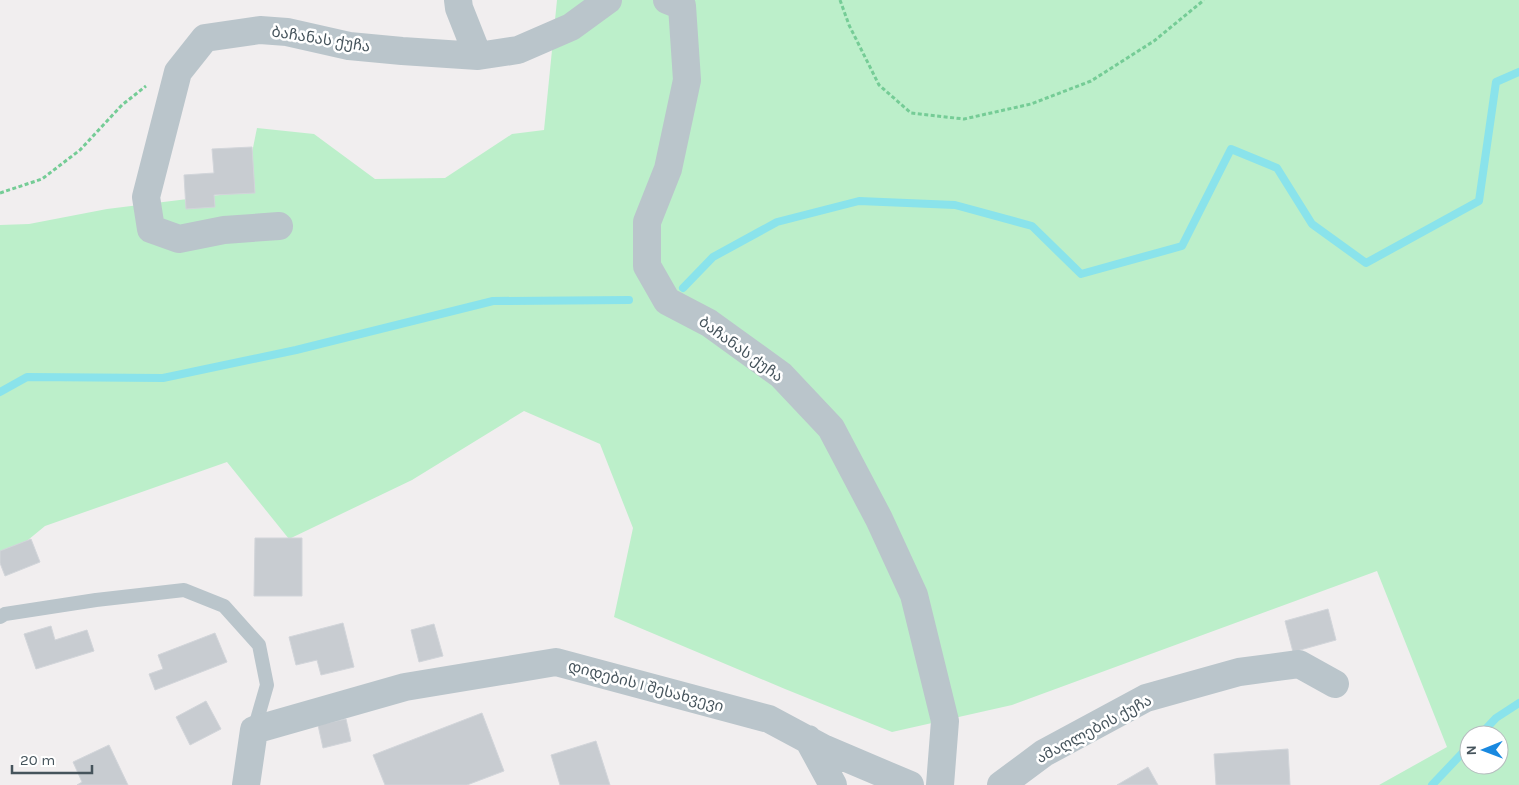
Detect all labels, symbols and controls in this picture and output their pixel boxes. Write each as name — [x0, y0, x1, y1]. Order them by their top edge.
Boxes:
street label: ბაჩანას ქუჩა — [270, 22, 372, 56]
street label: ბაჩანას ქუჩა — [695, 312, 787, 386]
street label: დიდების I შესახვევი — [566, 657, 726, 715]
street label: ამაღლების ქუჩა — [1033, 691, 1155, 767]
north arrow — [1459, 725, 1509, 775]
scale bar — [12, 742, 92, 774]
text: N — [1463, 745, 1480, 755]
text: 20 m — [20, 751, 55, 769]

